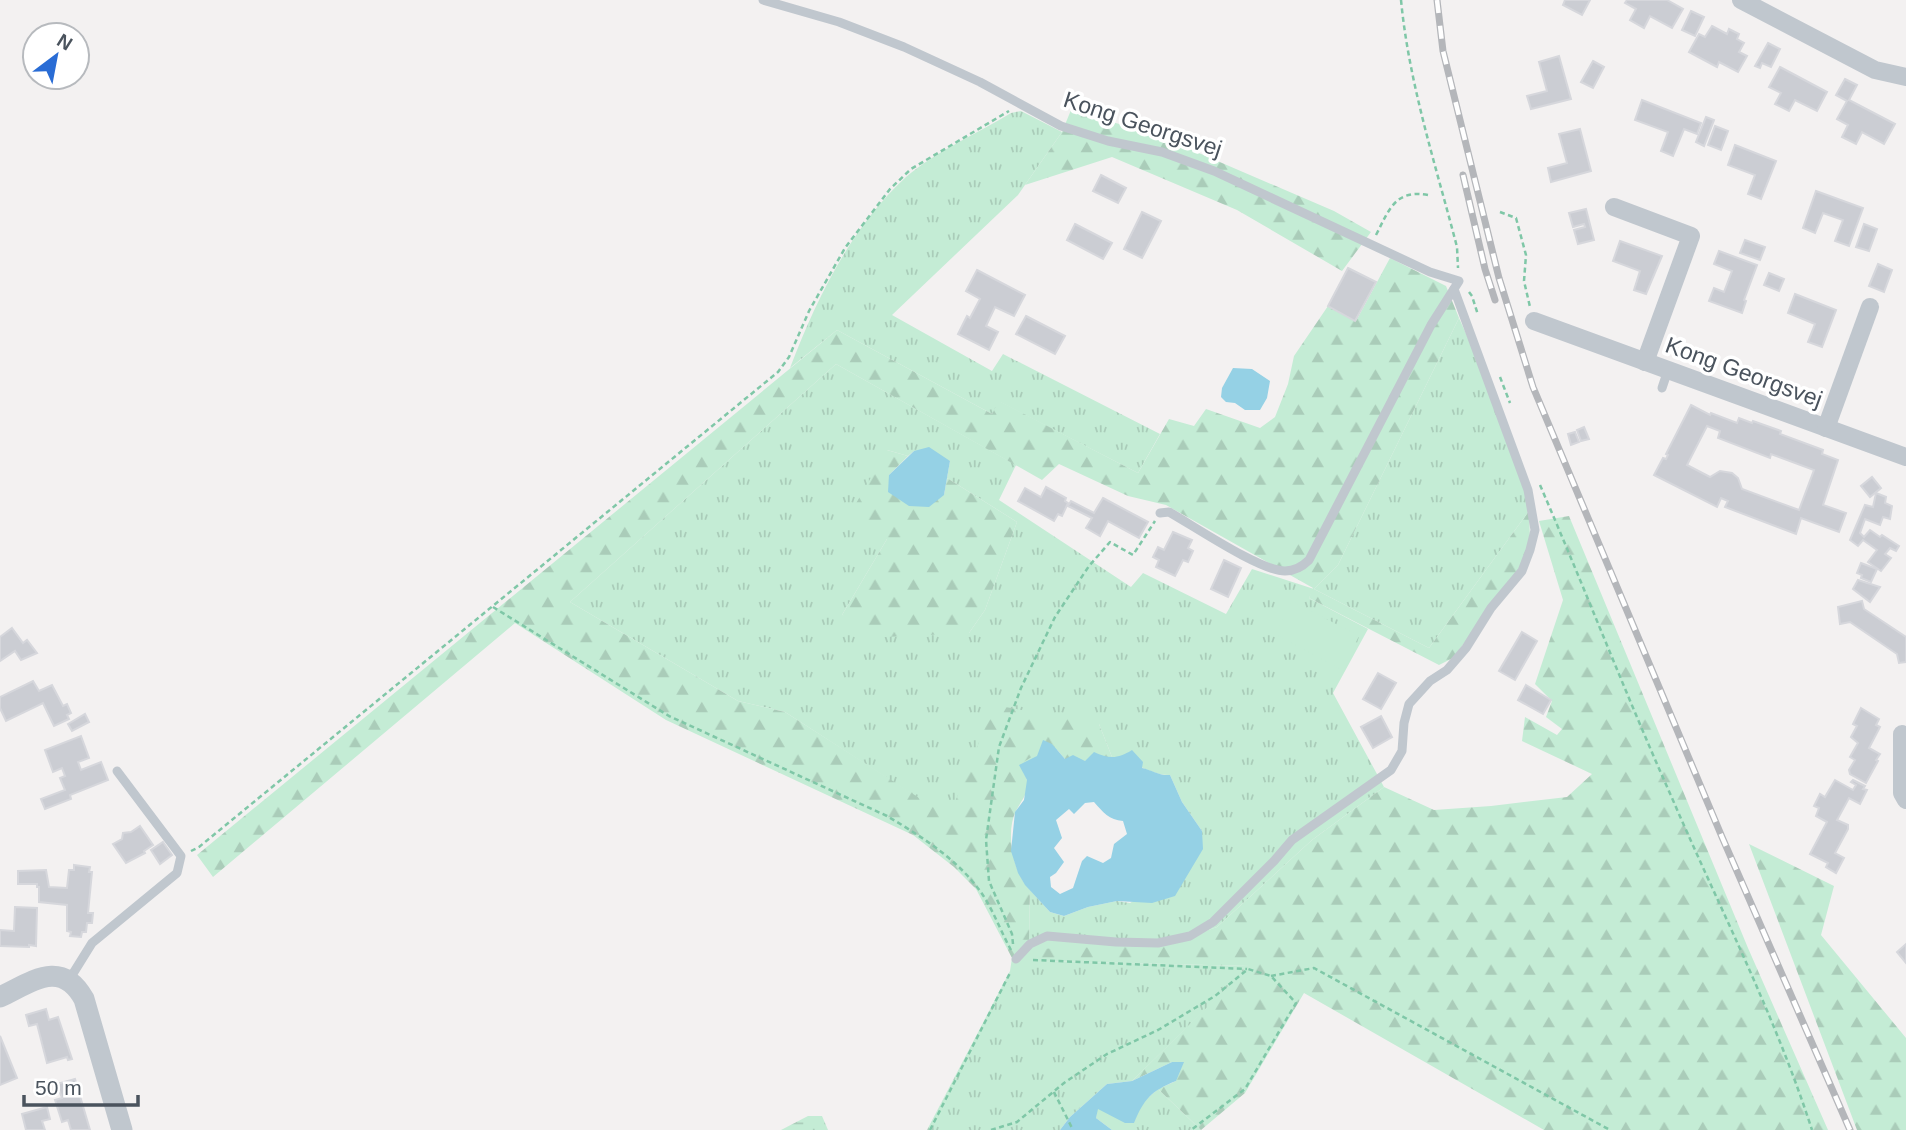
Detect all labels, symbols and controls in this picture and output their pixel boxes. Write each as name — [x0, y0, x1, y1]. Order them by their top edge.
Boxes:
north arrow — [21, 21, 91, 91]
text: N — [53, 29, 76, 55]
street label: Kong Georgsvej — [1061, 86, 1225, 162]
street label: Kong Georgsvej — [1662, 332, 1826, 412]
scale bar — [24, 1064, 138, 1108]
text: 50 m — [35, 1076, 82, 1099]

